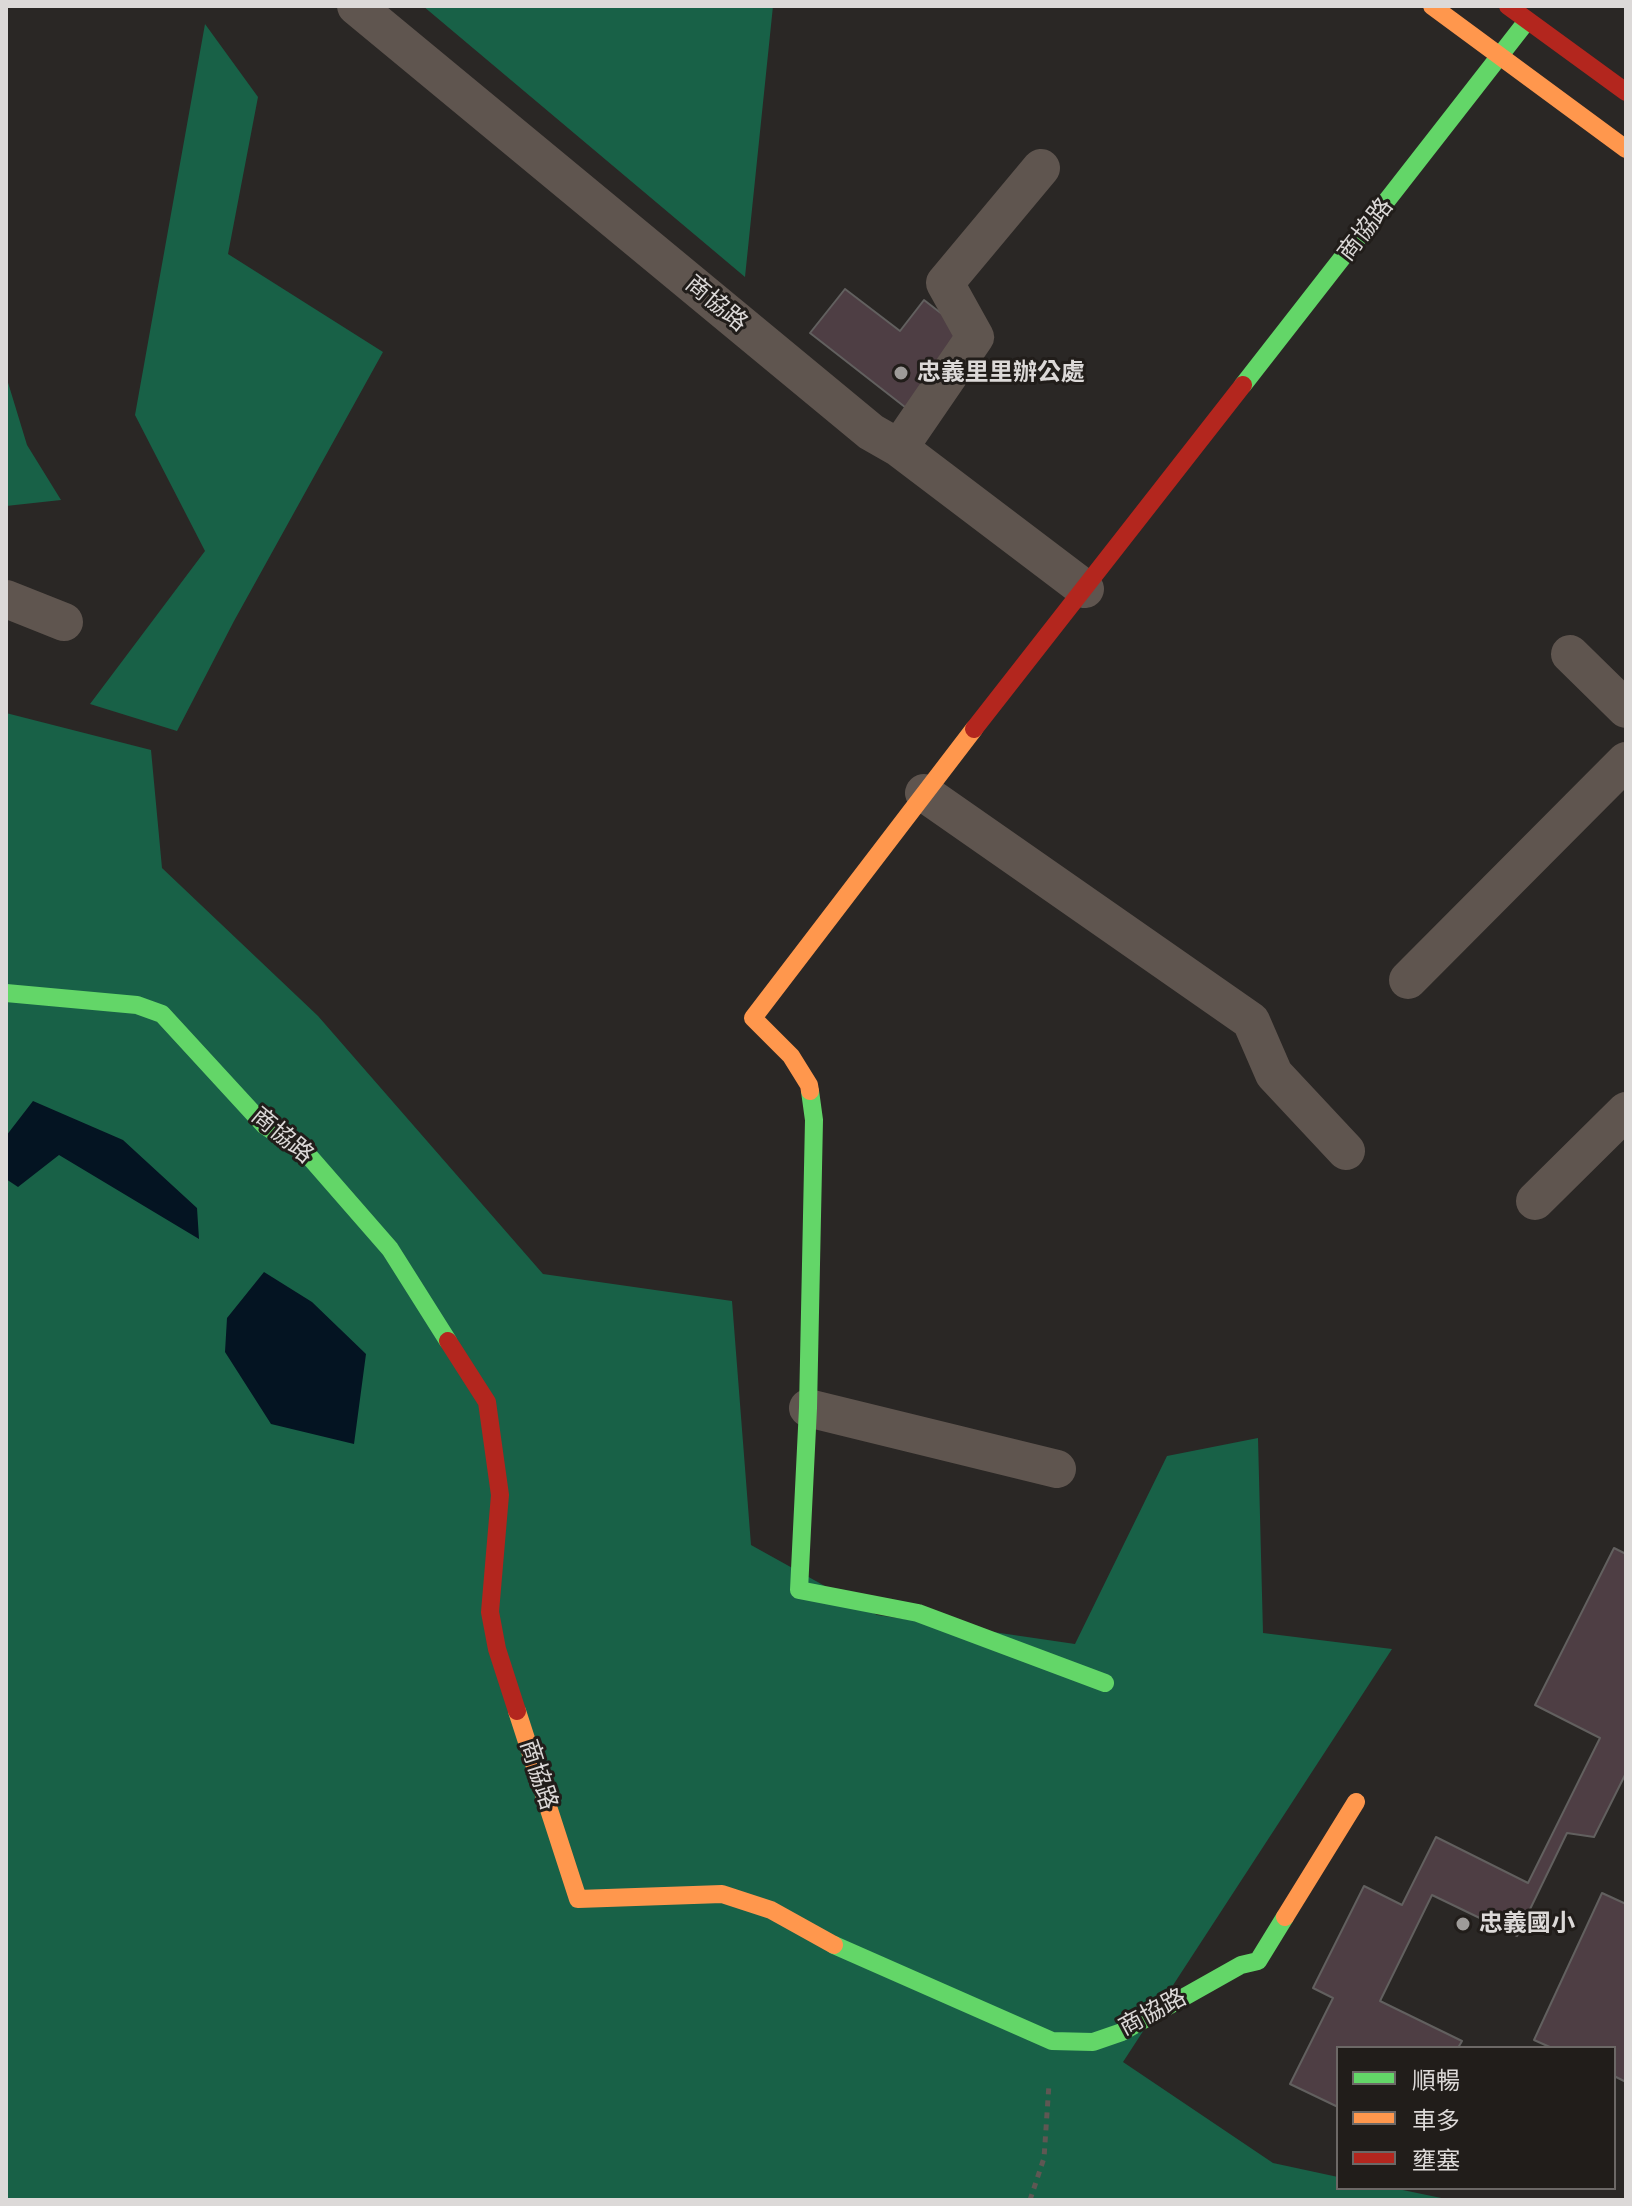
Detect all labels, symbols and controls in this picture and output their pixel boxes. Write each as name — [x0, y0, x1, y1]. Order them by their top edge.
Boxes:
street label: 商協路 — [1332, 193, 1400, 267]
street label: 商協路 — [679, 270, 753, 338]
place label: 忠義里里辦公處 — [917, 359, 1085, 387]
marker: 忠義里里辦公處 — [892, 364, 910, 382]
street label: 商協路 — [245, 1102, 319, 1170]
street label: 商協路 — [513, 1736, 563, 1814]
place label: 忠義國小 — [1479, 1910, 1575, 1938]
marker: 忠義國小 — [1454, 1915, 1472, 1933]
street label: 商協路 — [1114, 1983, 1192, 2043]
legend — [1336, 2046, 1616, 2190]
text: 順暢 — [1412, 2067, 1460, 2095]
text: 車多 — [1412, 2107, 1460, 2135]
text: 壅塞 — [1412, 2147, 1460, 2175]

